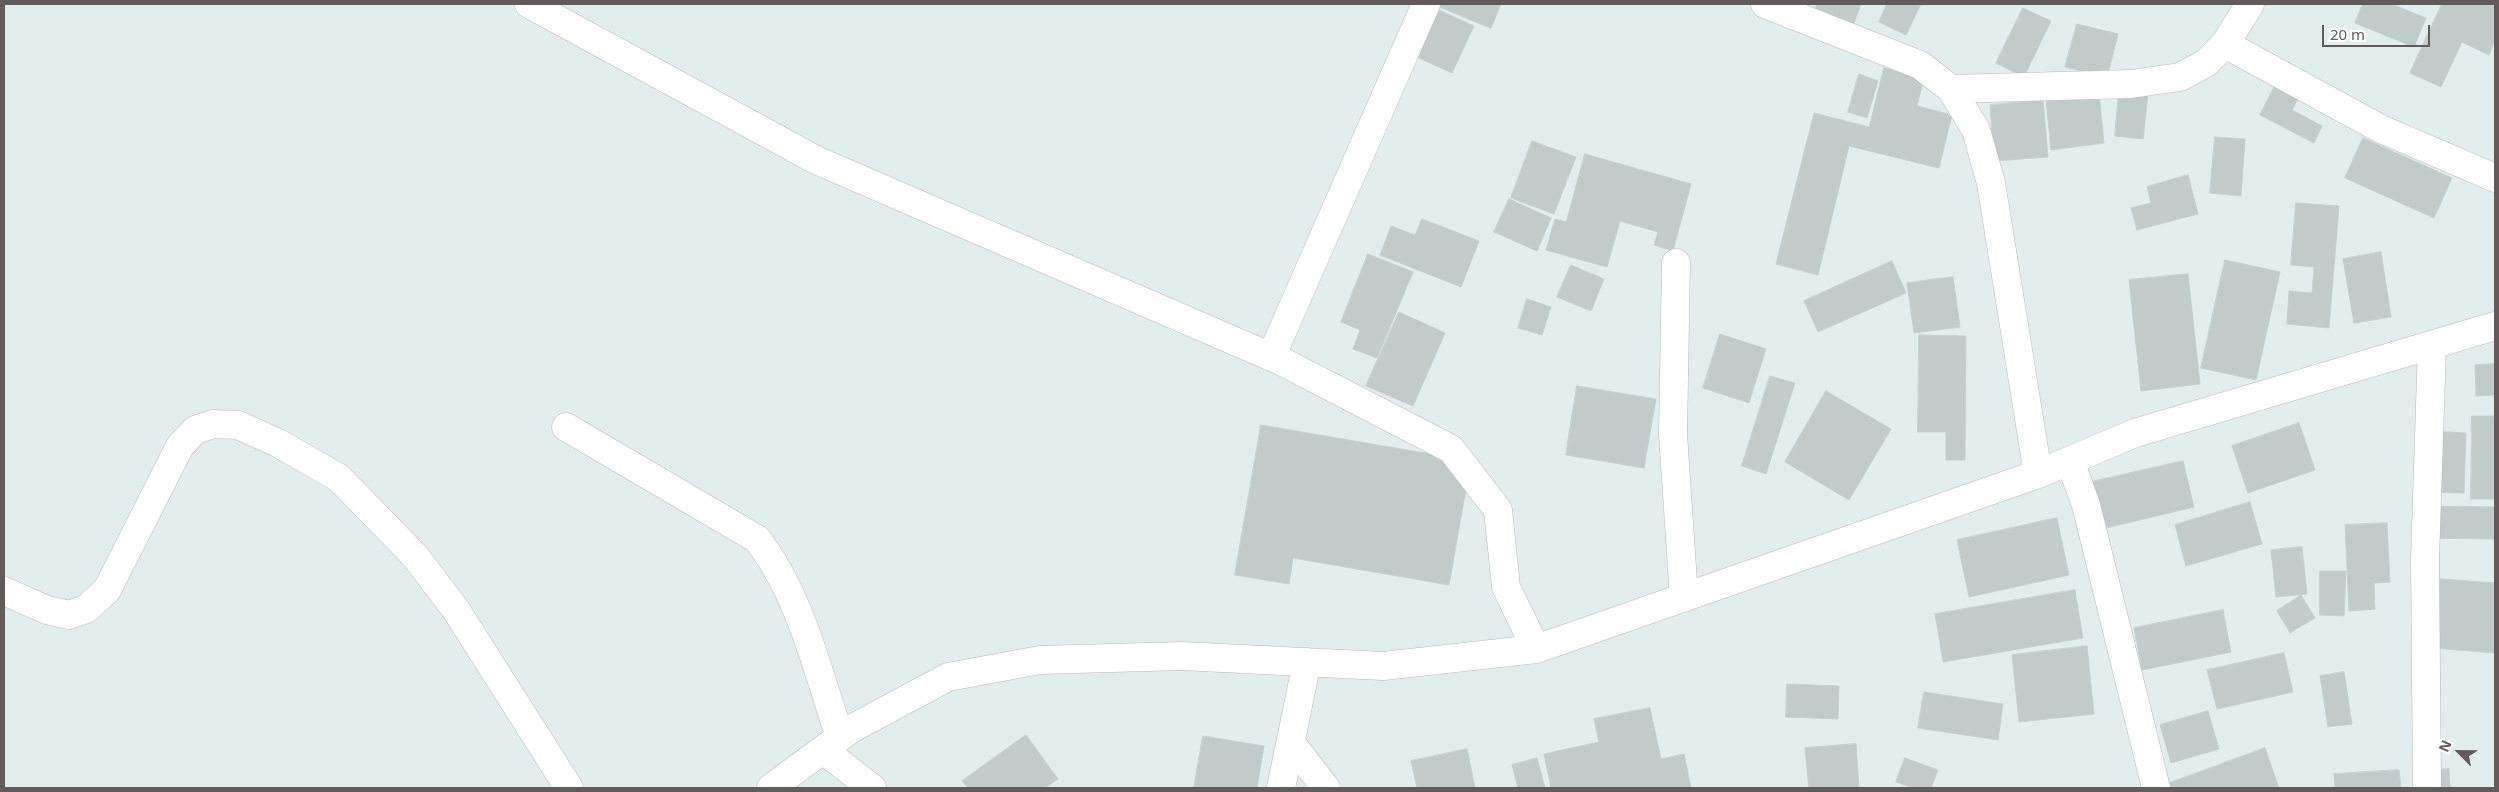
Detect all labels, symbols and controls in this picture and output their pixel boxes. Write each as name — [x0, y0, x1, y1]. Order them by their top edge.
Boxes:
scale bar — [2324, 15, 2432, 47]
text: 20 m — [2330, 24, 2365, 44]
north arrow — [2434, 727, 2484, 777]
text: N — [2434, 737, 2456, 755]

